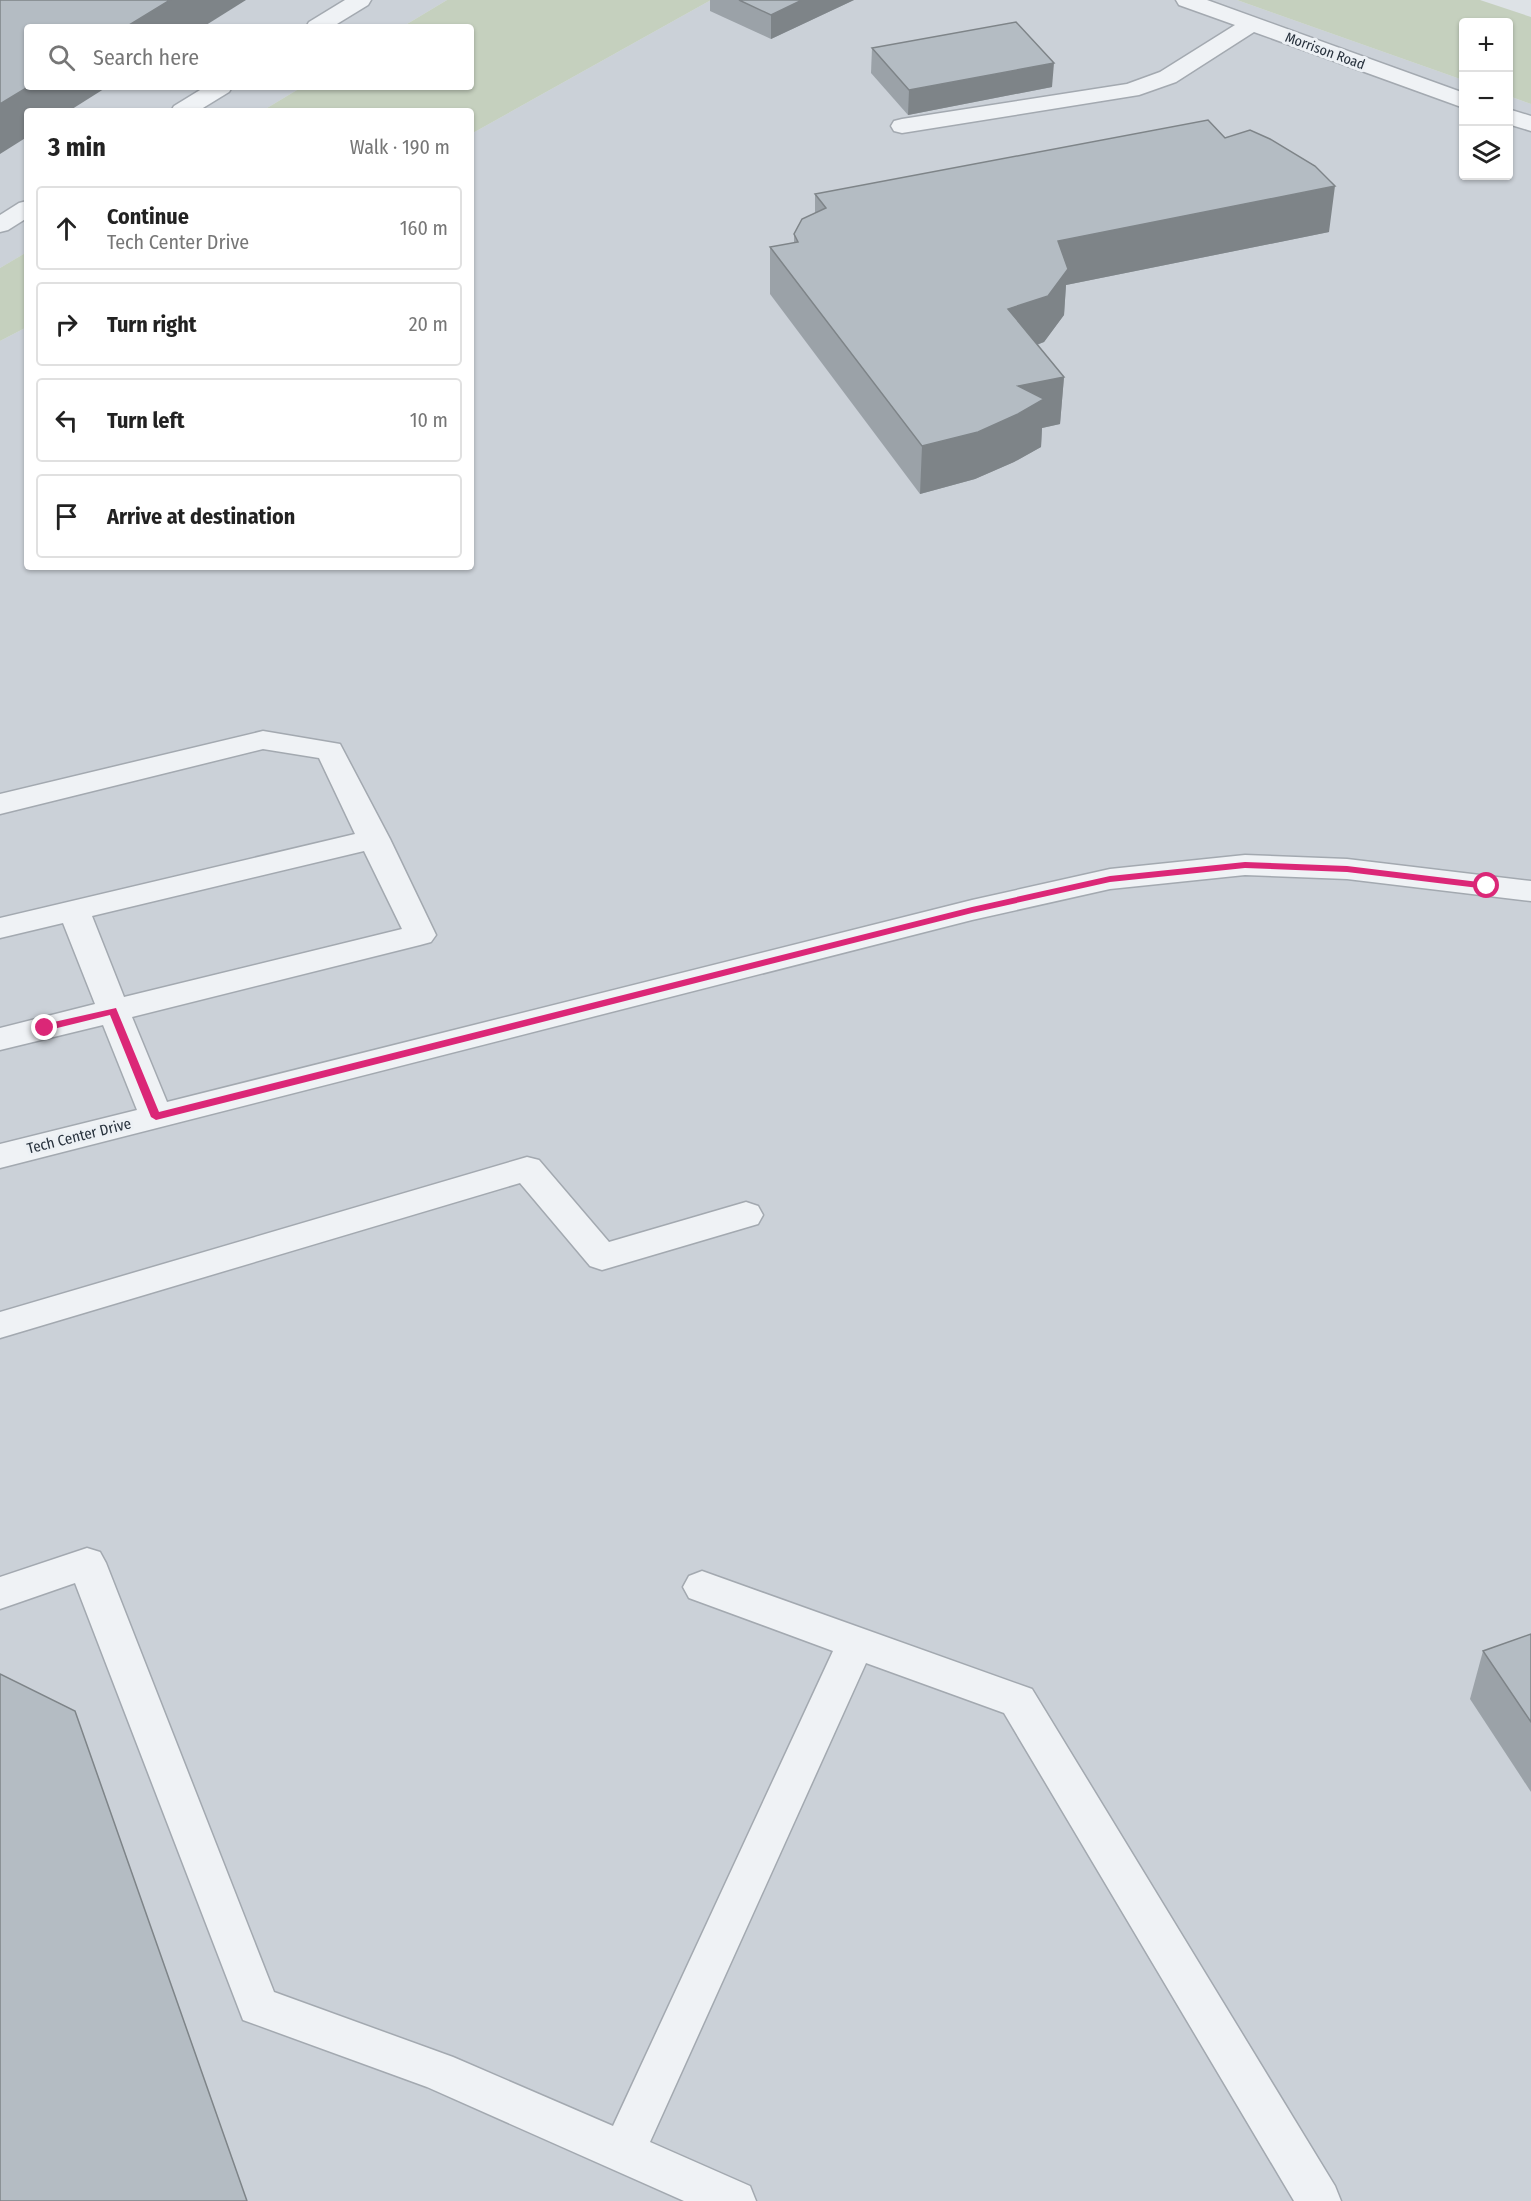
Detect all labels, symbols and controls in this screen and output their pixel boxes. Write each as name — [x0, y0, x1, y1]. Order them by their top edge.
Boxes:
map controls — [1459, 18, 1513, 180]
button: + — [1459, 18, 1513, 72]
search box — [24, 24, 474, 90]
street label: Morrison Road — [1283, 29, 1367, 73]
icon: search — [45, 41, 78, 74]
text: Search here — [93, 44, 199, 71]
button: − — [1459, 72, 1513, 126]
button: layers — [1459, 126, 1513, 180]
text: 3 min — [48, 132, 106, 163]
text: Walk · 190 m — [350, 135, 450, 159]
text: Continue — [107, 203, 189, 230]
icon: ahead — [50, 212, 83, 245]
text: 160 m — [400, 216, 448, 240]
text: Tech Center Drive — [107, 230, 249, 254]
icon: right — [50, 308, 83, 341]
text: Turn right — [107, 311, 196, 338]
text: 20 m — [409, 312, 448, 336]
icon: left — [50, 404, 83, 437]
text: Turn left — [107, 407, 185, 434]
text: 10 m — [410, 408, 448, 432]
icon: arrive — [50, 500, 83, 533]
text: Arrive at destination — [107, 503, 295, 530]
route start — [1473, 872, 1499, 898]
route end — [31, 1014, 57, 1040]
street label: Tech Center Drive — [25, 1114, 133, 1158]

